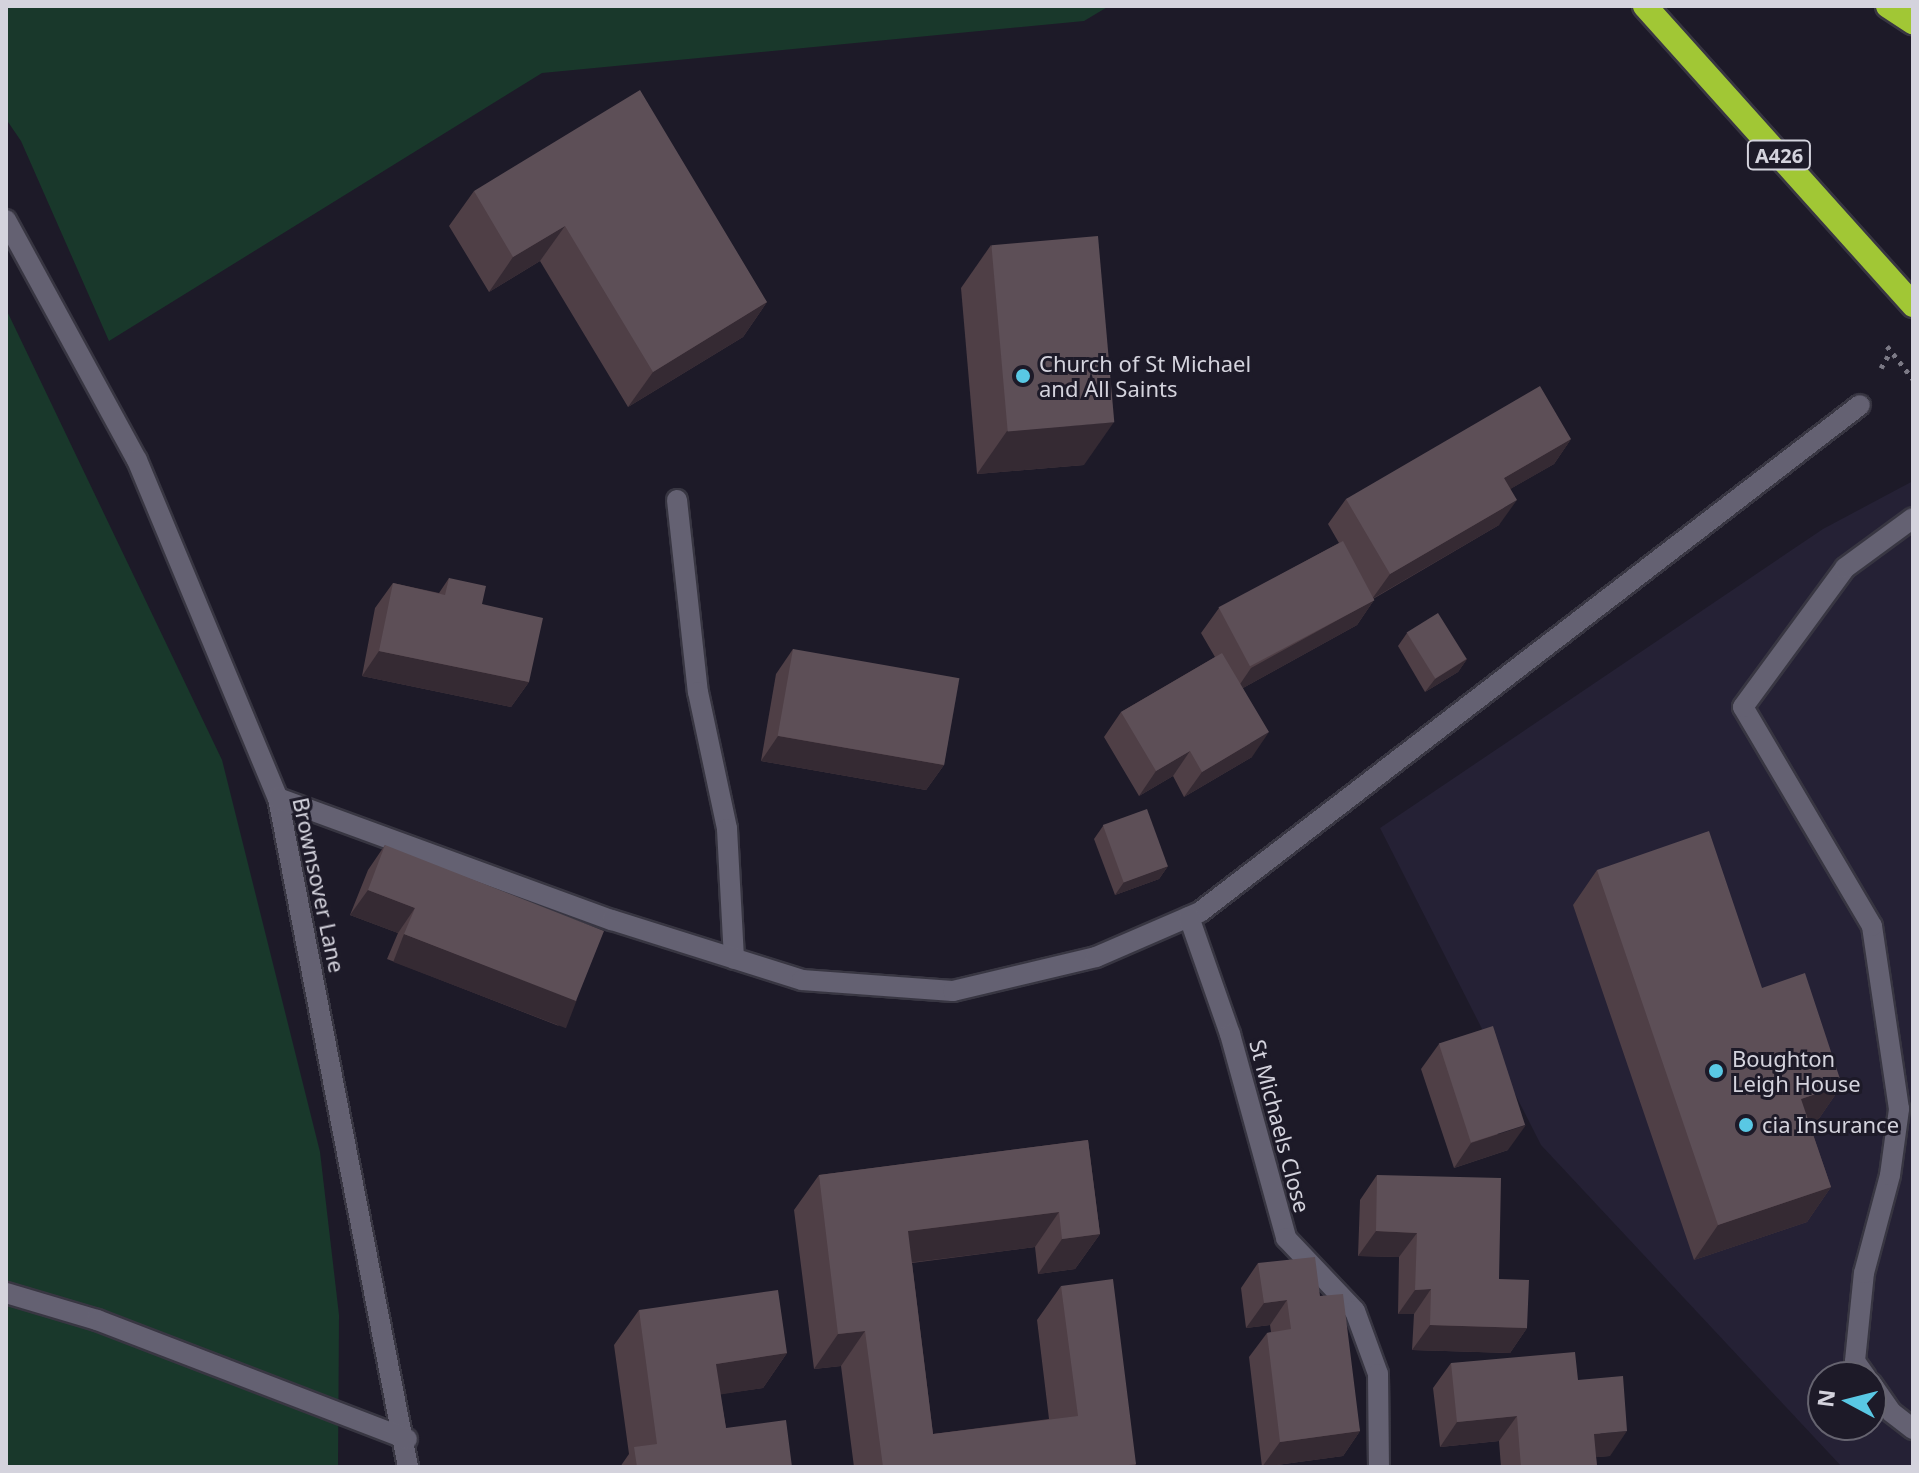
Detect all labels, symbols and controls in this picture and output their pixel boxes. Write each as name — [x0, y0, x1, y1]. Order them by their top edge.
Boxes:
road number: A426 — [1745, 139, 1813, 171]
place label: Church of St Michael and All Saints — [1039, 350, 1251, 402]
marker: Church of St Michael and All Saints — [1014, 367, 1032, 385]
street label: Brownsover Lane — [288, 795, 350, 975]
street label: St Michaels Close — [1244, 1037, 1316, 1215]
place label: Boughton Leigh House — [1732, 1045, 1861, 1096]
marker: Boughton Leigh House — [1707, 1062, 1725, 1080]
place label: cia Insurance — [1762, 1112, 1899, 1138]
marker: cia Insurance — [1737, 1116, 1755, 1134]
north arrow — [1807, 1361, 1887, 1441]
text: N — [1809, 1388, 1841, 1409]

